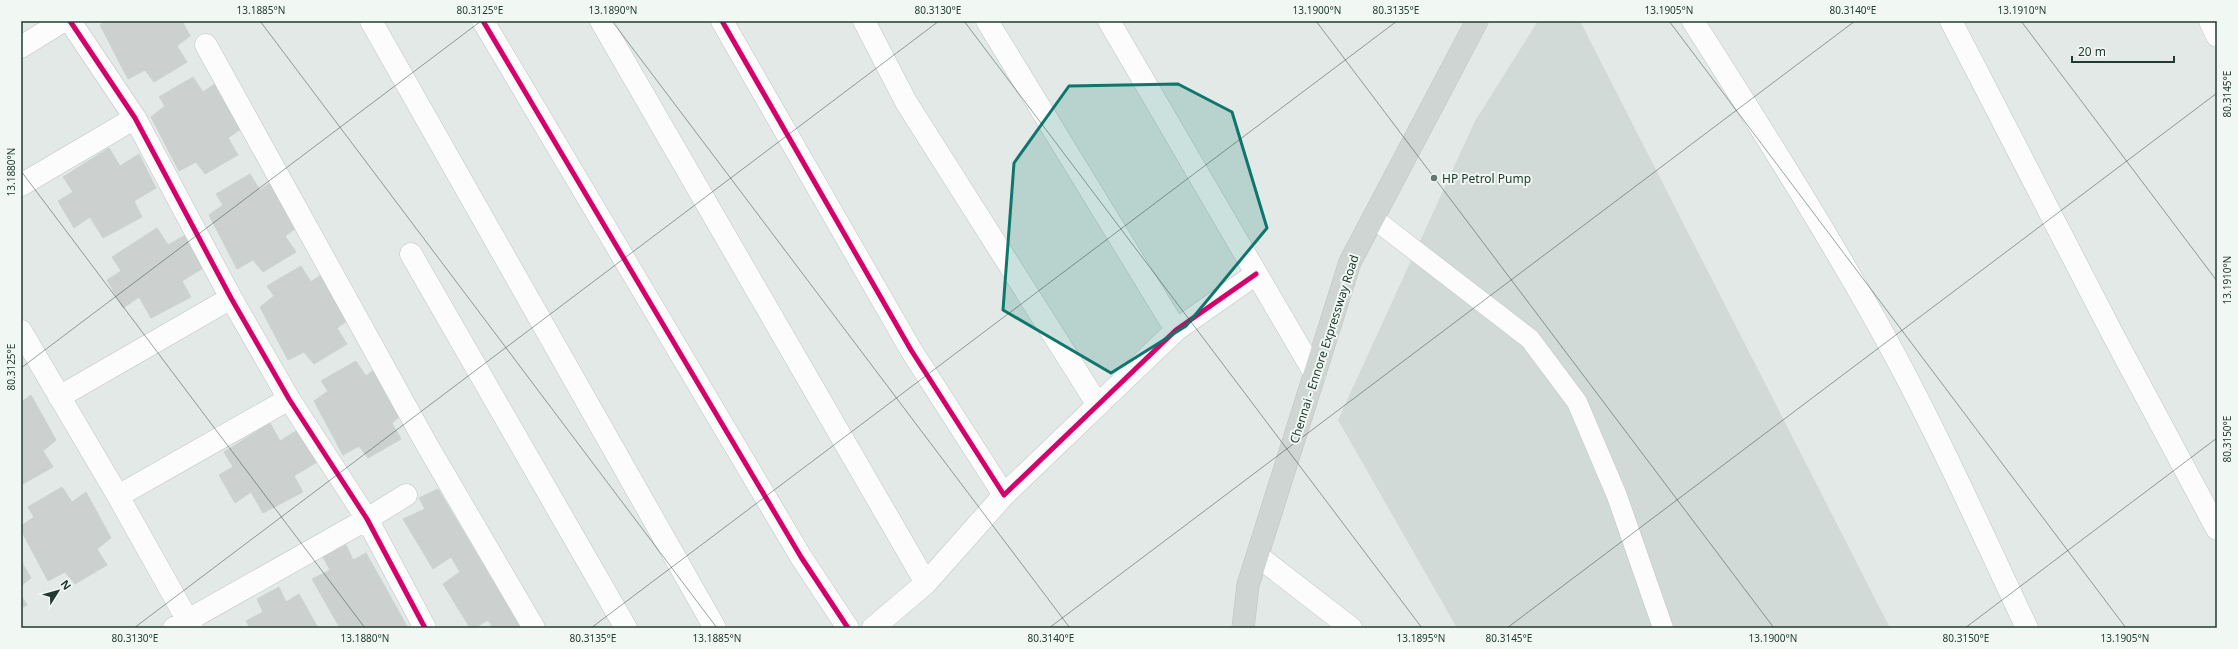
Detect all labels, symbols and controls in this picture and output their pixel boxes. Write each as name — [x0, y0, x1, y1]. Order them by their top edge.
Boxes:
text: 13.1885°N — [237, 3, 285, 17]
text: 80.3125°E — [457, 3, 503, 17]
text: 13.1890°N — [589, 3, 637, 17]
text: 80.3130°E — [915, 3, 961, 17]
text: 13.1900°N — [1293, 3, 1341, 17]
text: 80.3135°E — [1373, 3, 1419, 17]
text: 13.1905°N — [1645, 3, 1693, 17]
text: 80.3140°E — [1830, 3, 1876, 17]
text: 13.1910°N — [1998, 3, 2046, 17]
scale bar — [2072, 38, 2174, 64]
text: 20 m — [2078, 43, 2106, 60]
text: 80.3145°E — [2220, 71, 2234, 117]
text: 13.1880°N — [4, 148, 18, 196]
place label: HP Petrol Pump — [1442, 170, 1531, 187]
marker: HP Petrol Pump — [1429, 173, 1439, 183]
street label: Chennai - Ennore Expressway Road — [1285, 252, 1363, 446]
text: 13.1910°N — [2220, 256, 2234, 304]
text: 80.3125°E — [4, 344, 18, 390]
text: 80.3150°E — [2220, 416, 2234, 462]
north arrow — [38, 571, 78, 611]
text: N — [58, 577, 75, 593]
text: 80.3130°E — [112, 631, 158, 645]
text: 13.1880°N — [341, 631, 389, 645]
text: 80.3135°E — [570, 631, 616, 645]
text: 13.1885°N — [693, 631, 741, 645]
text: 80.3140°E — [1028, 631, 1074, 645]
text: 13.1895°N — [1397, 631, 1445, 645]
text: 80.3145°E — [1486, 631, 1532, 645]
text: 13.1900°N — [1749, 631, 1797, 645]
text: 80.3150°E — [1943, 631, 1989, 645]
text: 13.1905°N — [2101, 631, 2149, 645]

